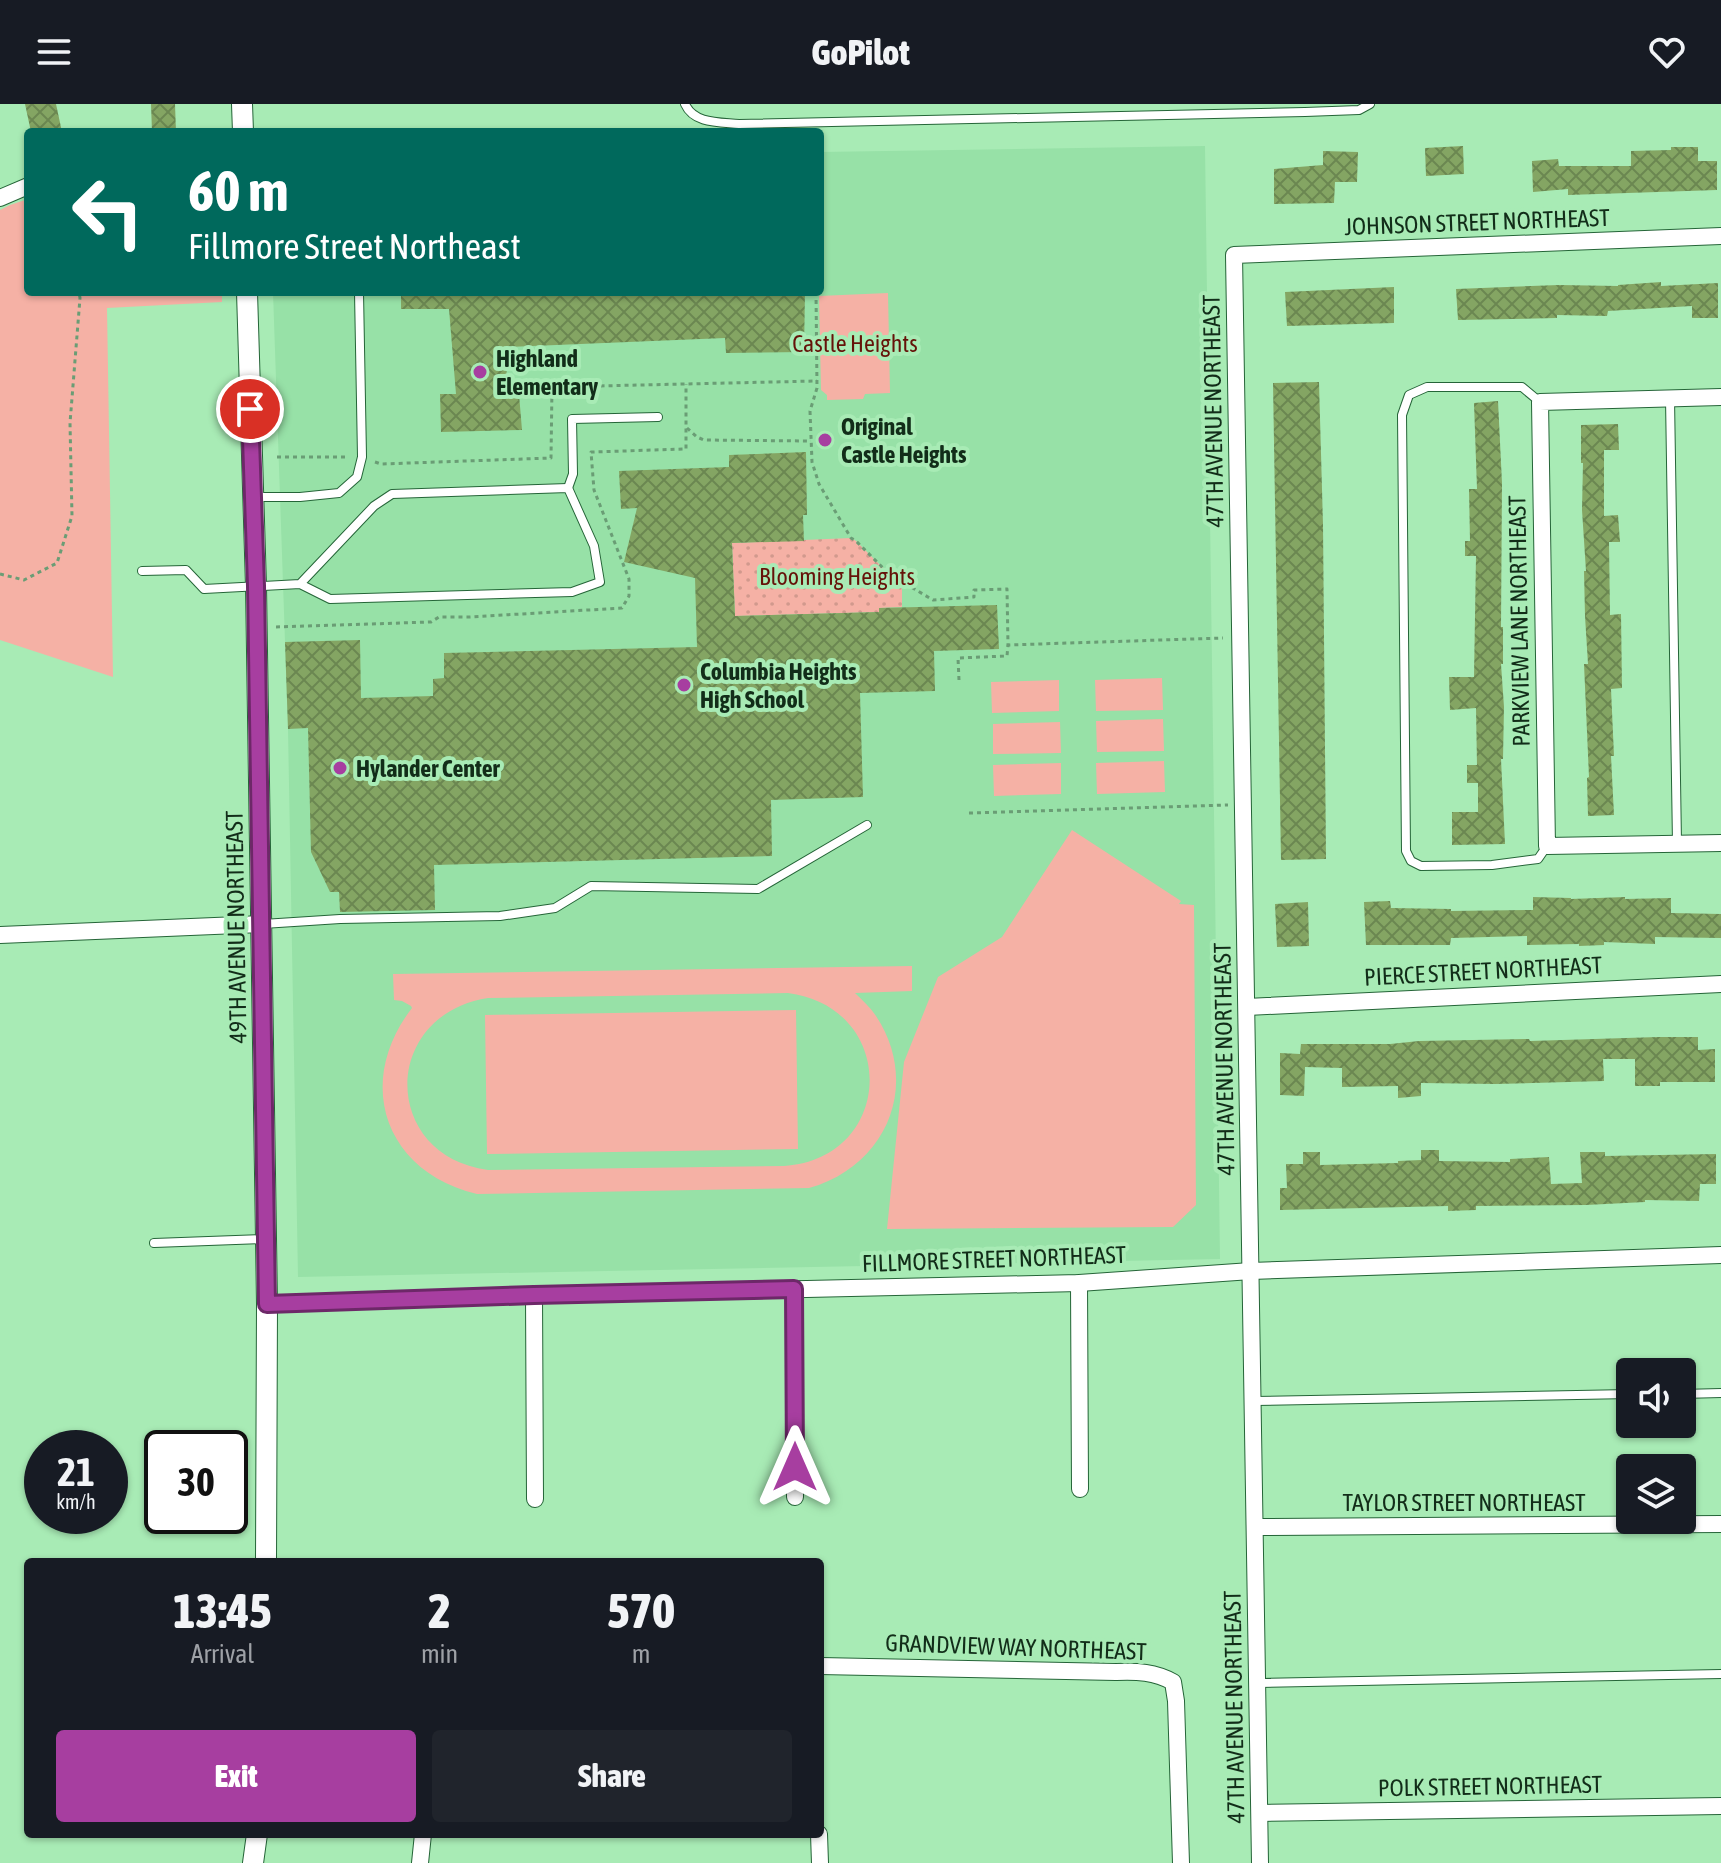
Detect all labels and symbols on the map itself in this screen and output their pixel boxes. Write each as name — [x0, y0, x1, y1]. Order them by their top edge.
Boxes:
street label: JOHNSON STREET NORTHEAST — [1344, 204, 1611, 240]
street label: 47TH AVENUE NORTHEAST — [1197, 294, 1229, 528]
park label: Castle Heights — [792, 330, 918, 357]
place label: Highland Elementary — [496, 345, 598, 400]
marker: Highland Elementary — [471, 363, 489, 381]
pin — [216, 375, 284, 443]
place label: Original Castle Heights — [841, 413, 967, 468]
marker: Original Castle Heights — [816, 431, 834, 449]
street label: PARKVIEW LANE NORTHEAST — [1503, 495, 1535, 747]
park label: Blooming Heights — [759, 563, 915, 590]
place label: Columbia Heights High School — [700, 658, 857, 713]
marker: Columbia Heights High School — [675, 676, 693, 694]
place label: Hylander Center — [356, 755, 501, 782]
marker: Hylander Center — [331, 759, 349, 777]
street label: 49TH AVENUE NORTHEAST — [220, 810, 252, 1044]
street label: 47TH AVENUE NORTHEAST — [1208, 942, 1240, 1176]
street label: PIERCE STREET NORTHEAST — [1363, 951, 1603, 991]
street label: FILLMORE STREET NORTHEAST — [862, 1241, 1127, 1277]
position arrow — [753, 1425, 837, 1509]
speed limit sign: 30 — [144, 1430, 248, 1534]
street label: TAYLOR STREET NORTHEAST — [1342, 1489, 1586, 1516]
street label: 47TH AVENUE NORTHEAST — [1218, 1590, 1250, 1824]
street label: GRANDVIEW WAY NORTHEAST — [885, 1629, 1148, 1665]
street label: POLK STREET NORTHEAST — [1378, 1771, 1603, 1801]

